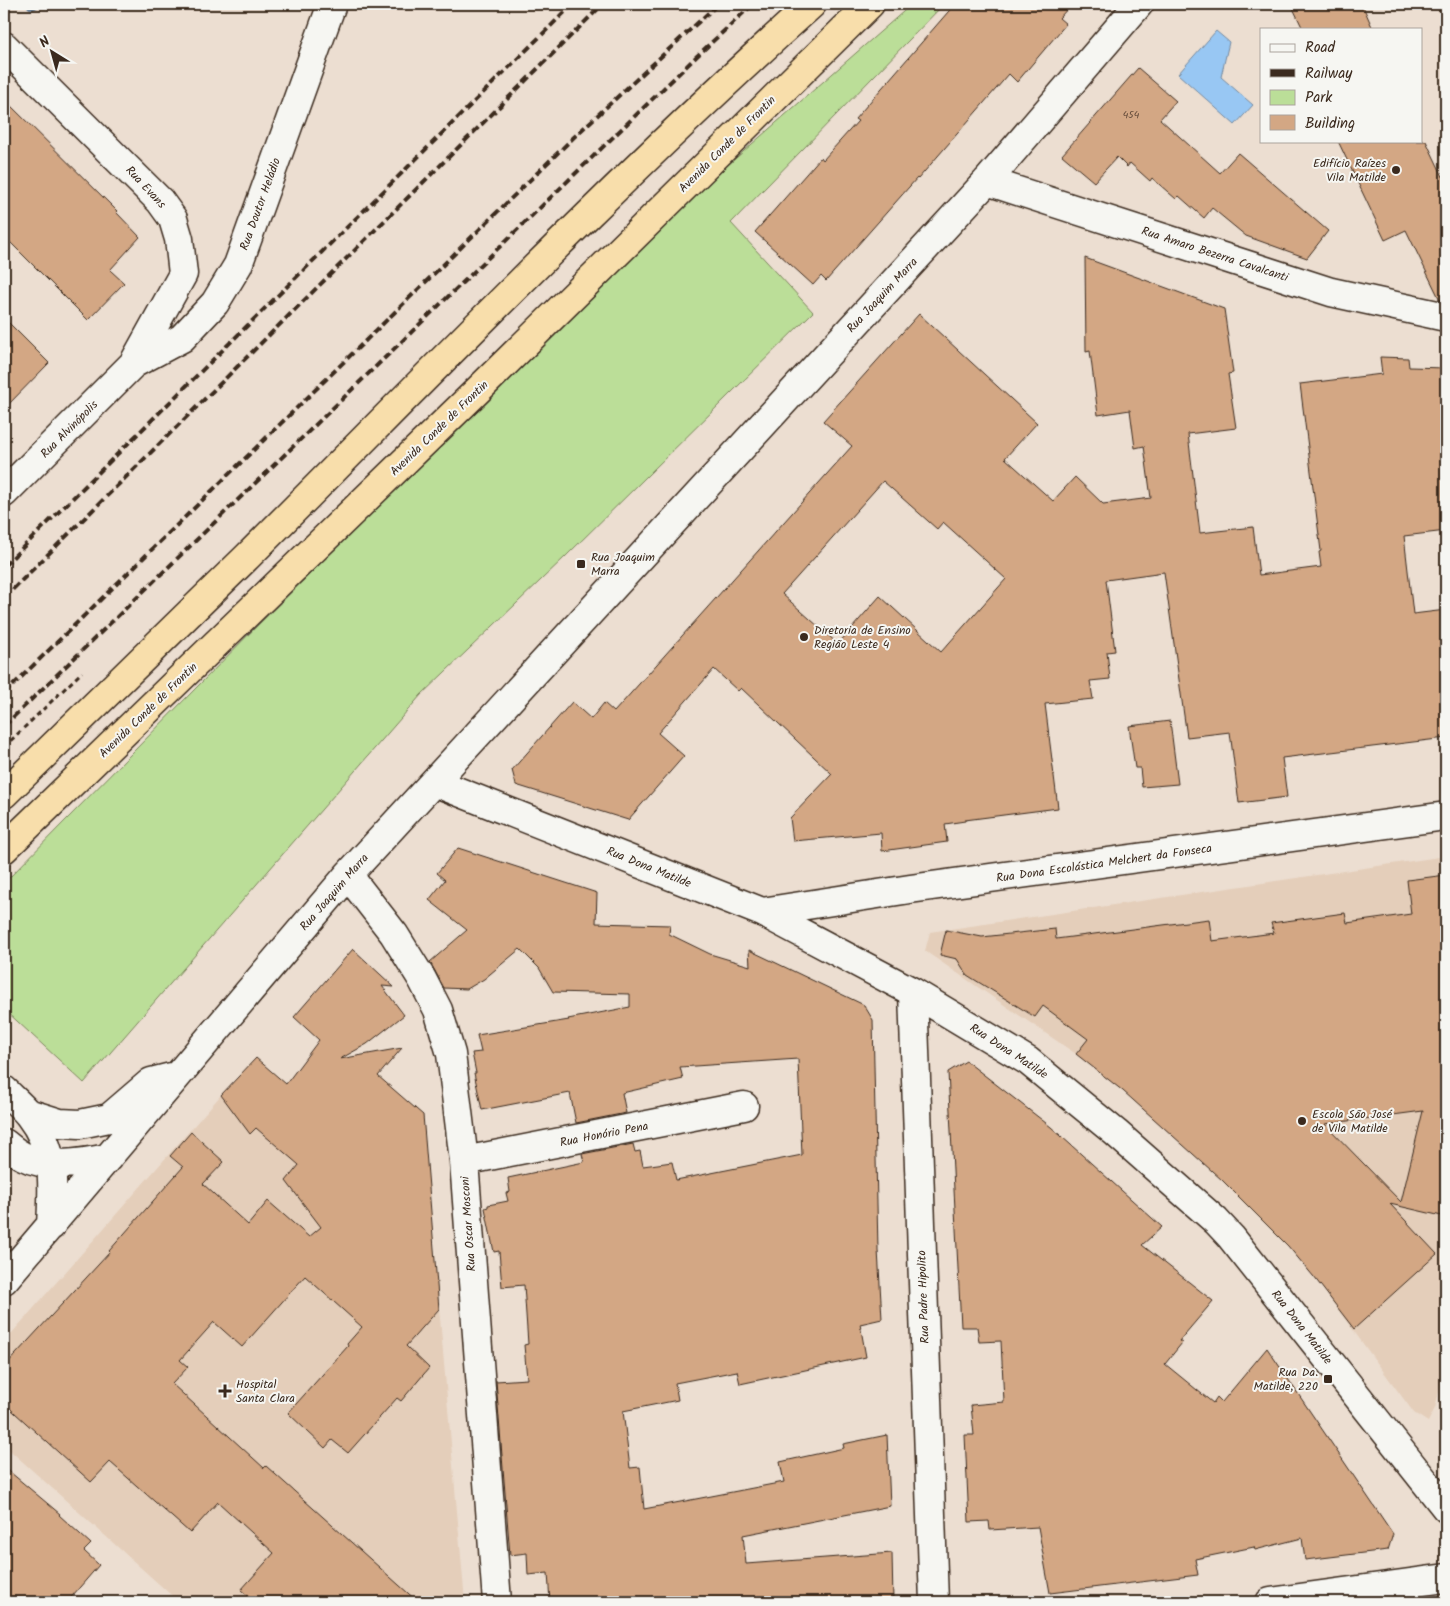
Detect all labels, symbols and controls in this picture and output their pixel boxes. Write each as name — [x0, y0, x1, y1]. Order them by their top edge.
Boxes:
north arrow — [28, 28, 78, 78]
legend — [1260, 28, 1422, 142]
text: N — [35, 31, 55, 54]
text: Road — [1305, 36, 1336, 60]
text: Railway — [1305, 62, 1353, 86]
text: Park — [1305, 86, 1333, 110]
street label: Avenida Conde de Frontin — [674, 91, 780, 197]
house number: 454 — [1123, 107, 1140, 123]
text: Building — [1305, 112, 1355, 136]
place label: Edifício Raízes Vila Matilde — [1313, 154, 1387, 187]
street label: Rua Doutor Heládio — [235, 155, 286, 253]
street label: Rua Evans — [121, 162, 170, 213]
marker: Edifício Raízes Vila Matilde — [1390, 164, 1402, 176]
street label: Rua Amaro Bezerra Cavalcanti — [1139, 222, 1292, 288]
street label: Rua Joaquim Marra — [842, 253, 923, 337]
street label: Avenida Conde de Frontin — [386, 376, 493, 481]
street label: Rua Alvinópolis — [36, 396, 103, 463]
place label: Rua Joaquim Marra — [591, 548, 655, 581]
marker: Rua Joaquim Marra — [575, 558, 587, 570]
place label: Diretoria de Ensino Região Leste 4 — [814, 621, 911, 654]
marker: Diretoria de Ensino Região Leste 4 — [798, 631, 810, 643]
street label: Avenida Conde de Frontin — [95, 658, 202, 763]
street label: Rua Dona Escolástica Melchert da Fonseca — [995, 839, 1213, 888]
street label: Rua Dona Matilde — [603, 842, 695, 893]
street label: Rua Joaquim Marra — [295, 849, 374, 935]
street label: Rua Dona Matilde — [966, 1019, 1052, 1084]
place label: Escola São José de Vila Matilde — [1312, 1105, 1393, 1138]
marker: Escola São José de Vila Matilde — [1296, 1115, 1308, 1127]
street label: Rua Honório Pena — [558, 1117, 650, 1152]
street label: Rua Oscar Mosconi — [456, 1175, 481, 1272]
street label: Rua Padre Hipolito — [912, 1250, 935, 1344]
street label: Rua Dona Matilde — [1266, 1286, 1337, 1369]
place label: Rua Da. Matilde, 220 — [1254, 1363, 1318, 1396]
marker: Rua Da. Matilde, 220 — [1322, 1373, 1334, 1385]
place label: Hospital Santa Clara — [236, 1375, 295, 1408]
marker: Hospital Santa Clara — [218, 1384, 232, 1398]

